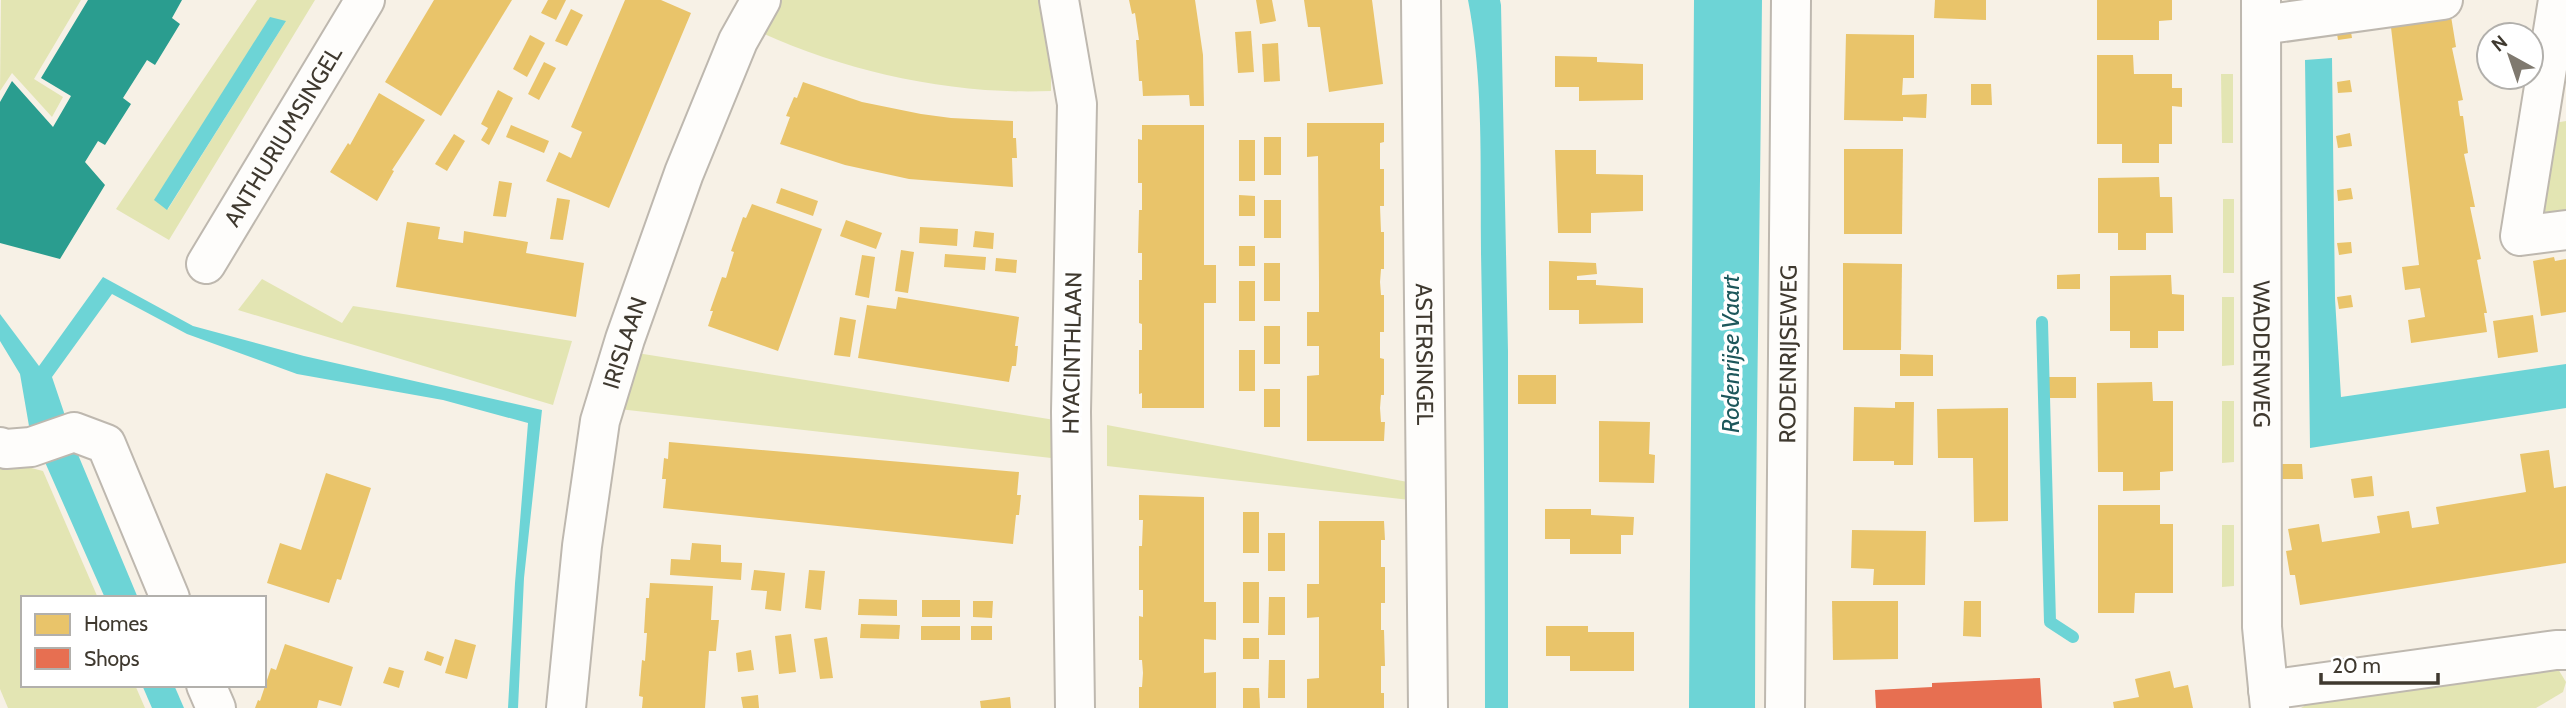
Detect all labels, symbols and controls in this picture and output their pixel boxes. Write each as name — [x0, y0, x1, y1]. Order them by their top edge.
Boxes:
north arrow — [2475, 21, 2545, 91]
text: N — [2487, 30, 2512, 56]
street label: ANTHURIUMSINGEL — [218, 41, 348, 232]
street label: RODENRIJSEWEG — [1773, 264, 1803, 444]
street label: HYACINTHLAAN — [1057, 272, 1087, 434]
water label: Rodenrijse Vaart — [1716, 274, 1745, 433]
street label: WADDENWEG — [2247, 280, 2276, 428]
street label: ASTERSINGEL — [1410, 283, 1439, 425]
street label: IRISLAAN — [597, 293, 653, 392]
legend — [21, 596, 266, 687]
text: Homes — [84, 611, 148, 636]
scale bar — [2321, 642, 2438, 686]
text: Shops — [84, 646, 140, 671]
text: 20 m — [2332, 653, 2381, 678]

